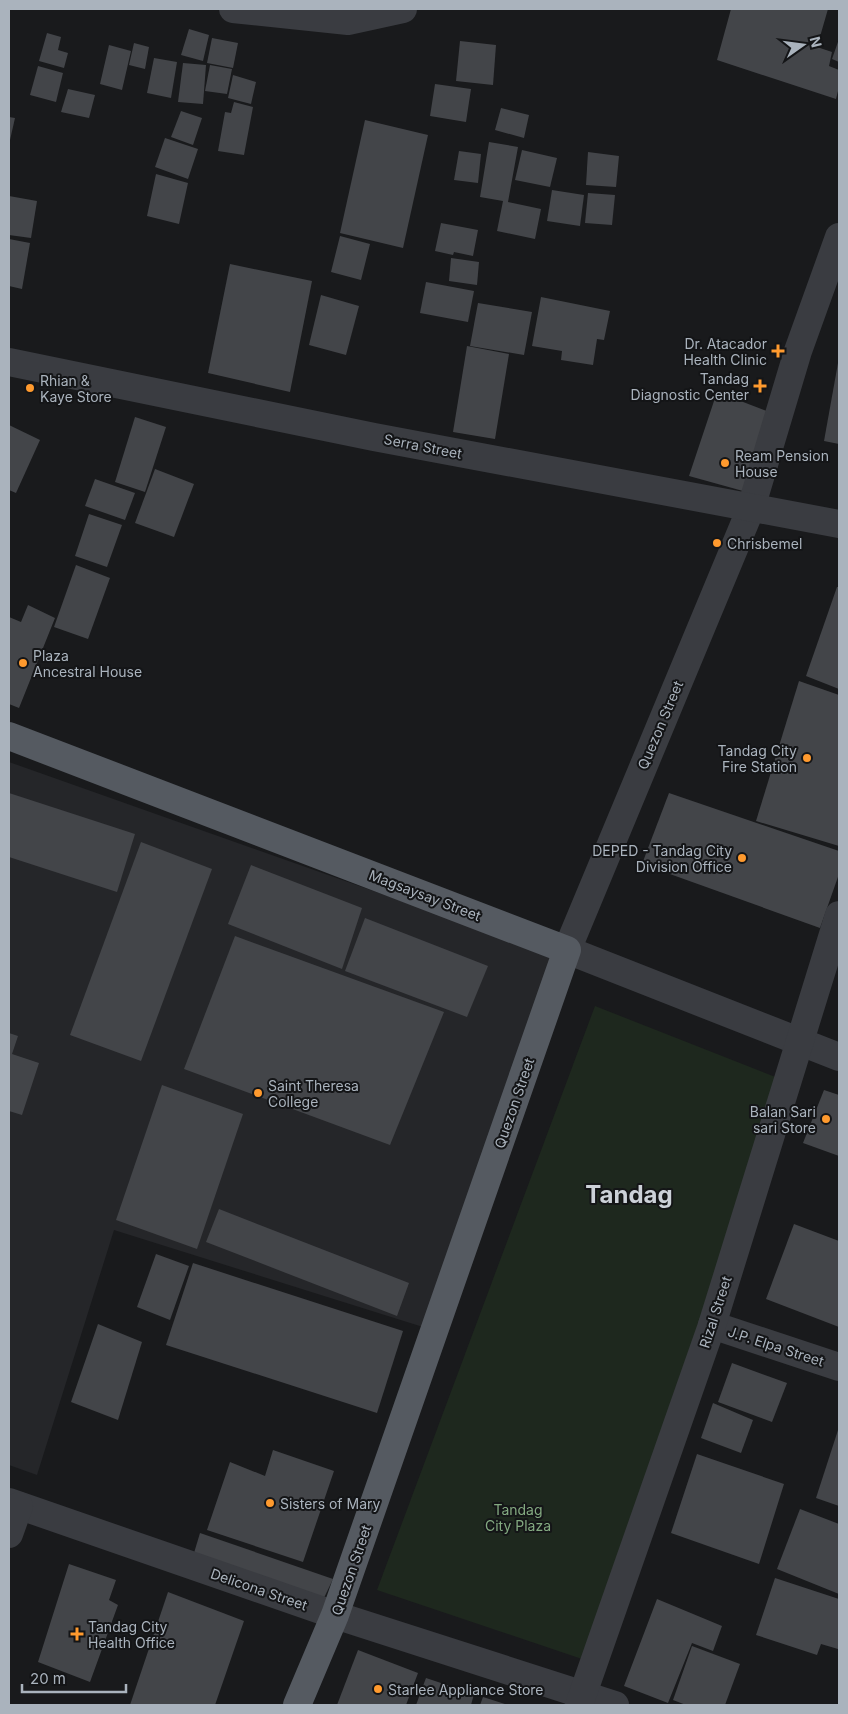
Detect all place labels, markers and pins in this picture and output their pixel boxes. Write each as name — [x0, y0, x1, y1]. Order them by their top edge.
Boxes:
place label: Dr. Atacador Health Clinic — [683, 335, 767, 368]
marker: Dr. Atacador Health Clinic — [771, 344, 785, 358]
place label: Tandag Diagnostic Center — [631, 370, 749, 403]
place label: Rhian & Kaye Store — [40, 372, 112, 405]
marker: Tandag Diagnostic Center — [753, 379, 767, 393]
marker: Rhian & Kaye Store — [24, 382, 36, 394]
place label: Ream Pension House — [735, 447, 829, 480]
marker: Ream Pension House — [719, 457, 731, 469]
place label: Chrisbemel — [727, 535, 802, 552]
marker: Chrisbemel — [711, 537, 723, 549]
place label: Plaza Ancestral House — [33, 647, 142, 680]
marker: Plaza Ancestral House — [17, 657, 29, 669]
place label: Tandag City Fire Station — [718, 742, 797, 775]
marker: Tandag City Fire Station — [801, 752, 813, 764]
place label: DEPED - Tandag City Division Office — [592, 842, 732, 875]
marker: DEPED - Tandag City Division Office — [736, 852, 748, 864]
place label: Saint Theresa College — [268, 1077, 359, 1110]
marker: Saint Theresa College — [252, 1087, 264, 1099]
place label: Balan Sari sari Store — [750, 1103, 816, 1136]
marker: Balan Sari sari Store — [820, 1113, 832, 1125]
place label: Sisters of Mary — [280, 1495, 380, 1512]
marker: Sisters of Mary — [264, 1497, 276, 1509]
place label: Tandag City Health Office — [88, 1618, 175, 1651]
marker: Tandag City Health Office — [70, 1627, 84, 1641]
place label: Starlee Appliance Store — [388, 1681, 543, 1698]
marker: Starlee Appliance Store — [372, 1683, 384, 1695]

